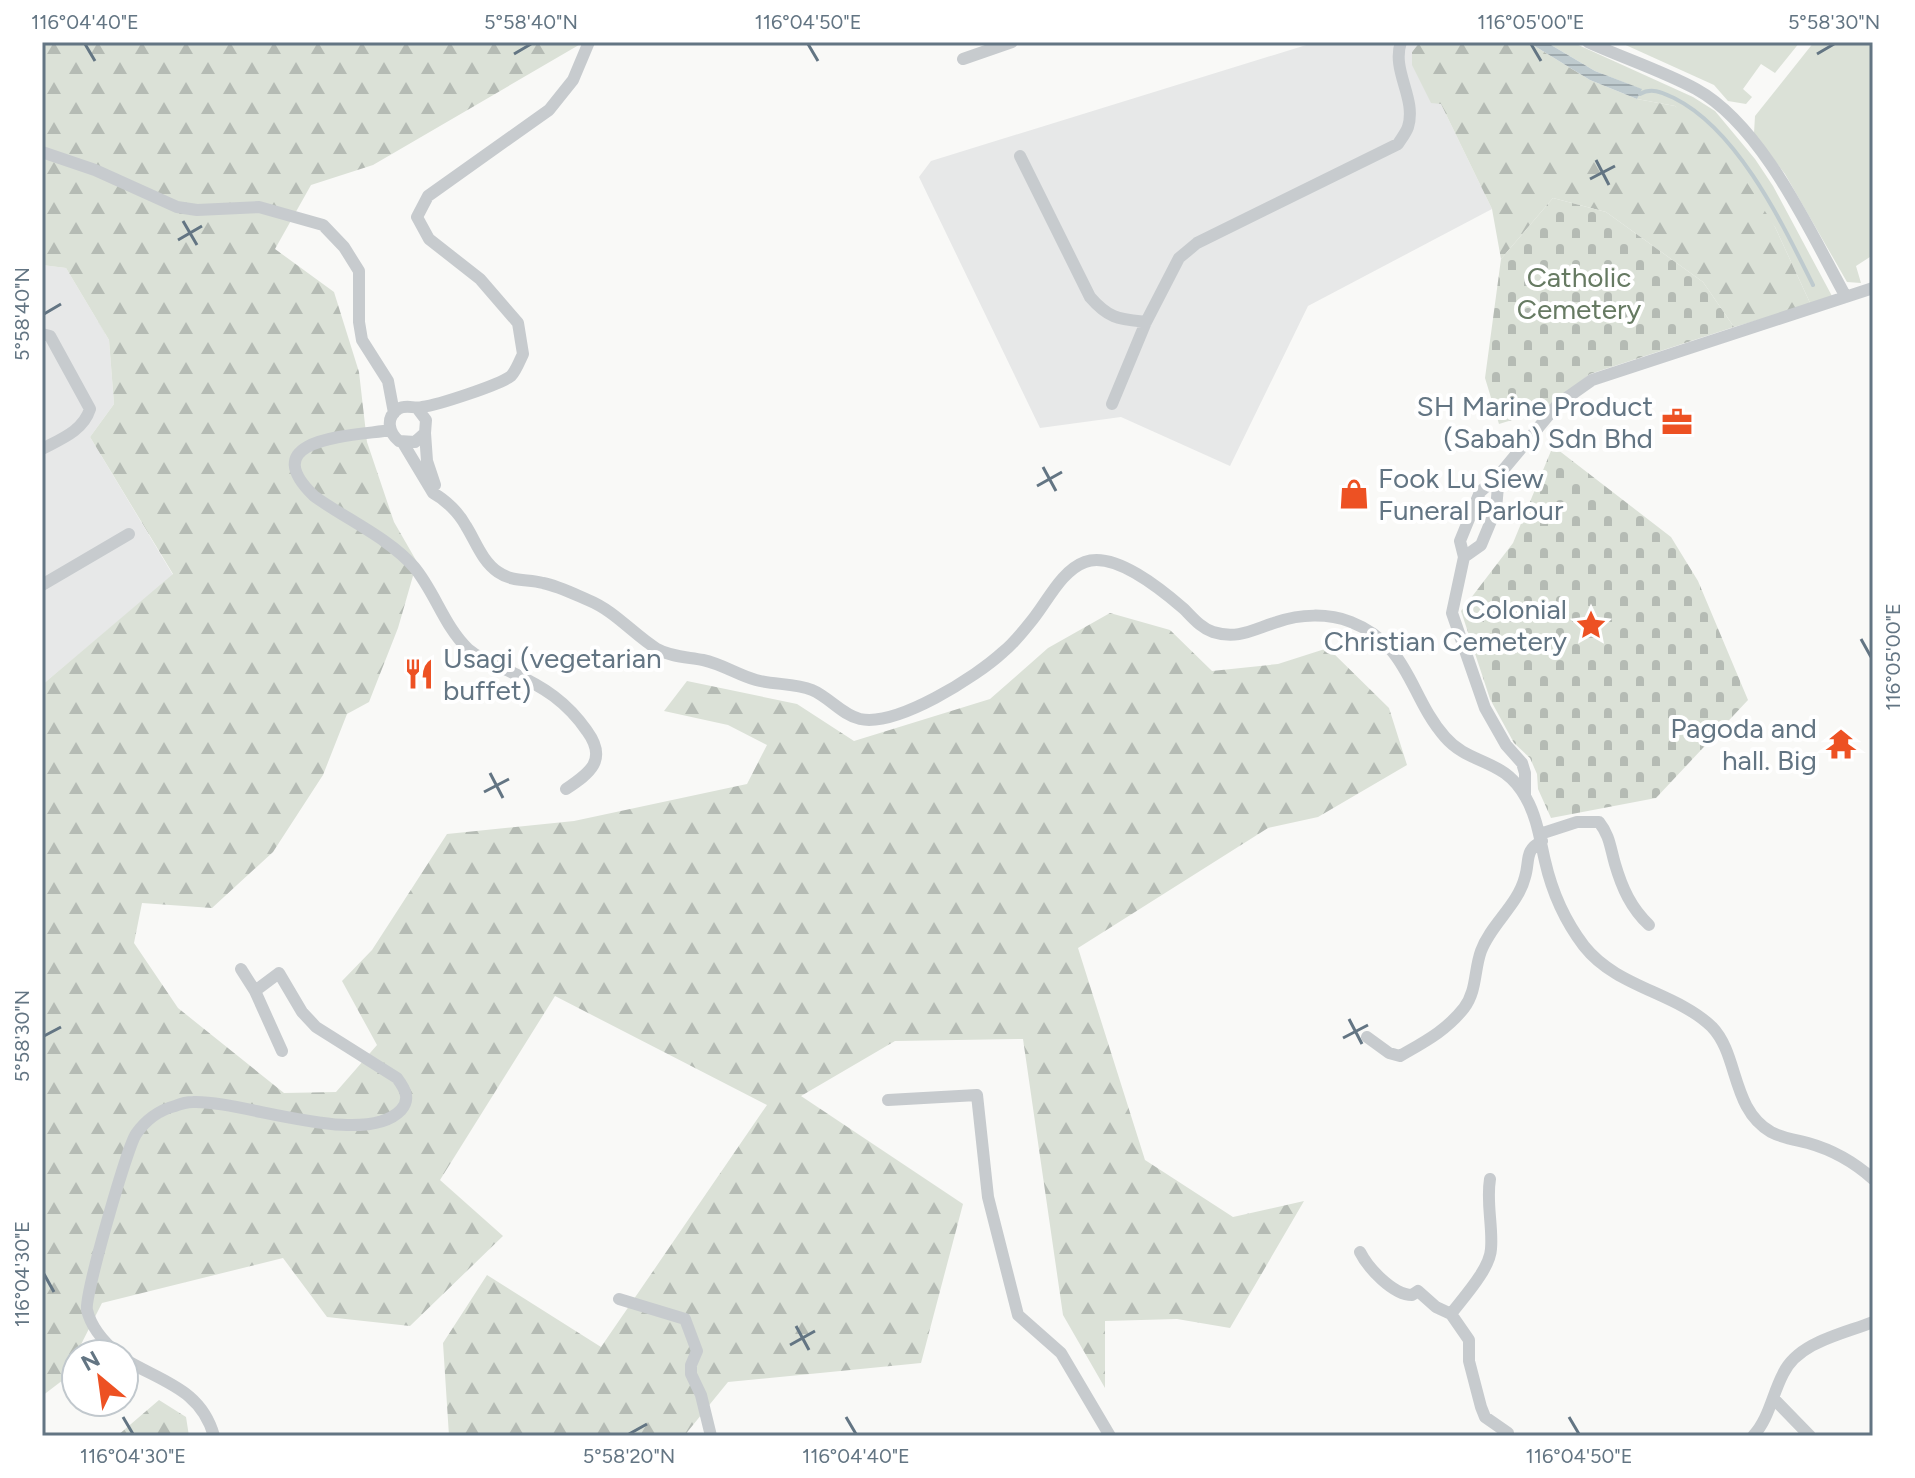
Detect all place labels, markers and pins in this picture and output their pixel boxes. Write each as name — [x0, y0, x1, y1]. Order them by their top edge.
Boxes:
place label: SH Marine Product (Sabah) Sdn Bhd — [1417, 389, 1653, 455]
office icon: SH Marine Product (Sabah) Sdn Bhd — [1660, 405, 1694, 439]
place label: Fook Lu Siew Funeral Parlour — [1378, 461, 1564, 527]
shop icon: Fook Lu Siew Funeral Parlour — [1337, 477, 1371, 511]
place label: Colonial Christian Cemetery — [1324, 592, 1567, 658]
place icon: Colonial Christian Cemetery — [1574, 608, 1608, 642]
place label: Usagi (vegetarian buffet) — [443, 641, 662, 707]
restaurant icon: Usagi (vegetarian buffet) — [402, 657, 436, 691]
place label: Pagoda and hall. Big — [1670, 711, 1817, 777]
temple icon: Pagoda and hall. Big — [1824, 727, 1858, 761]

